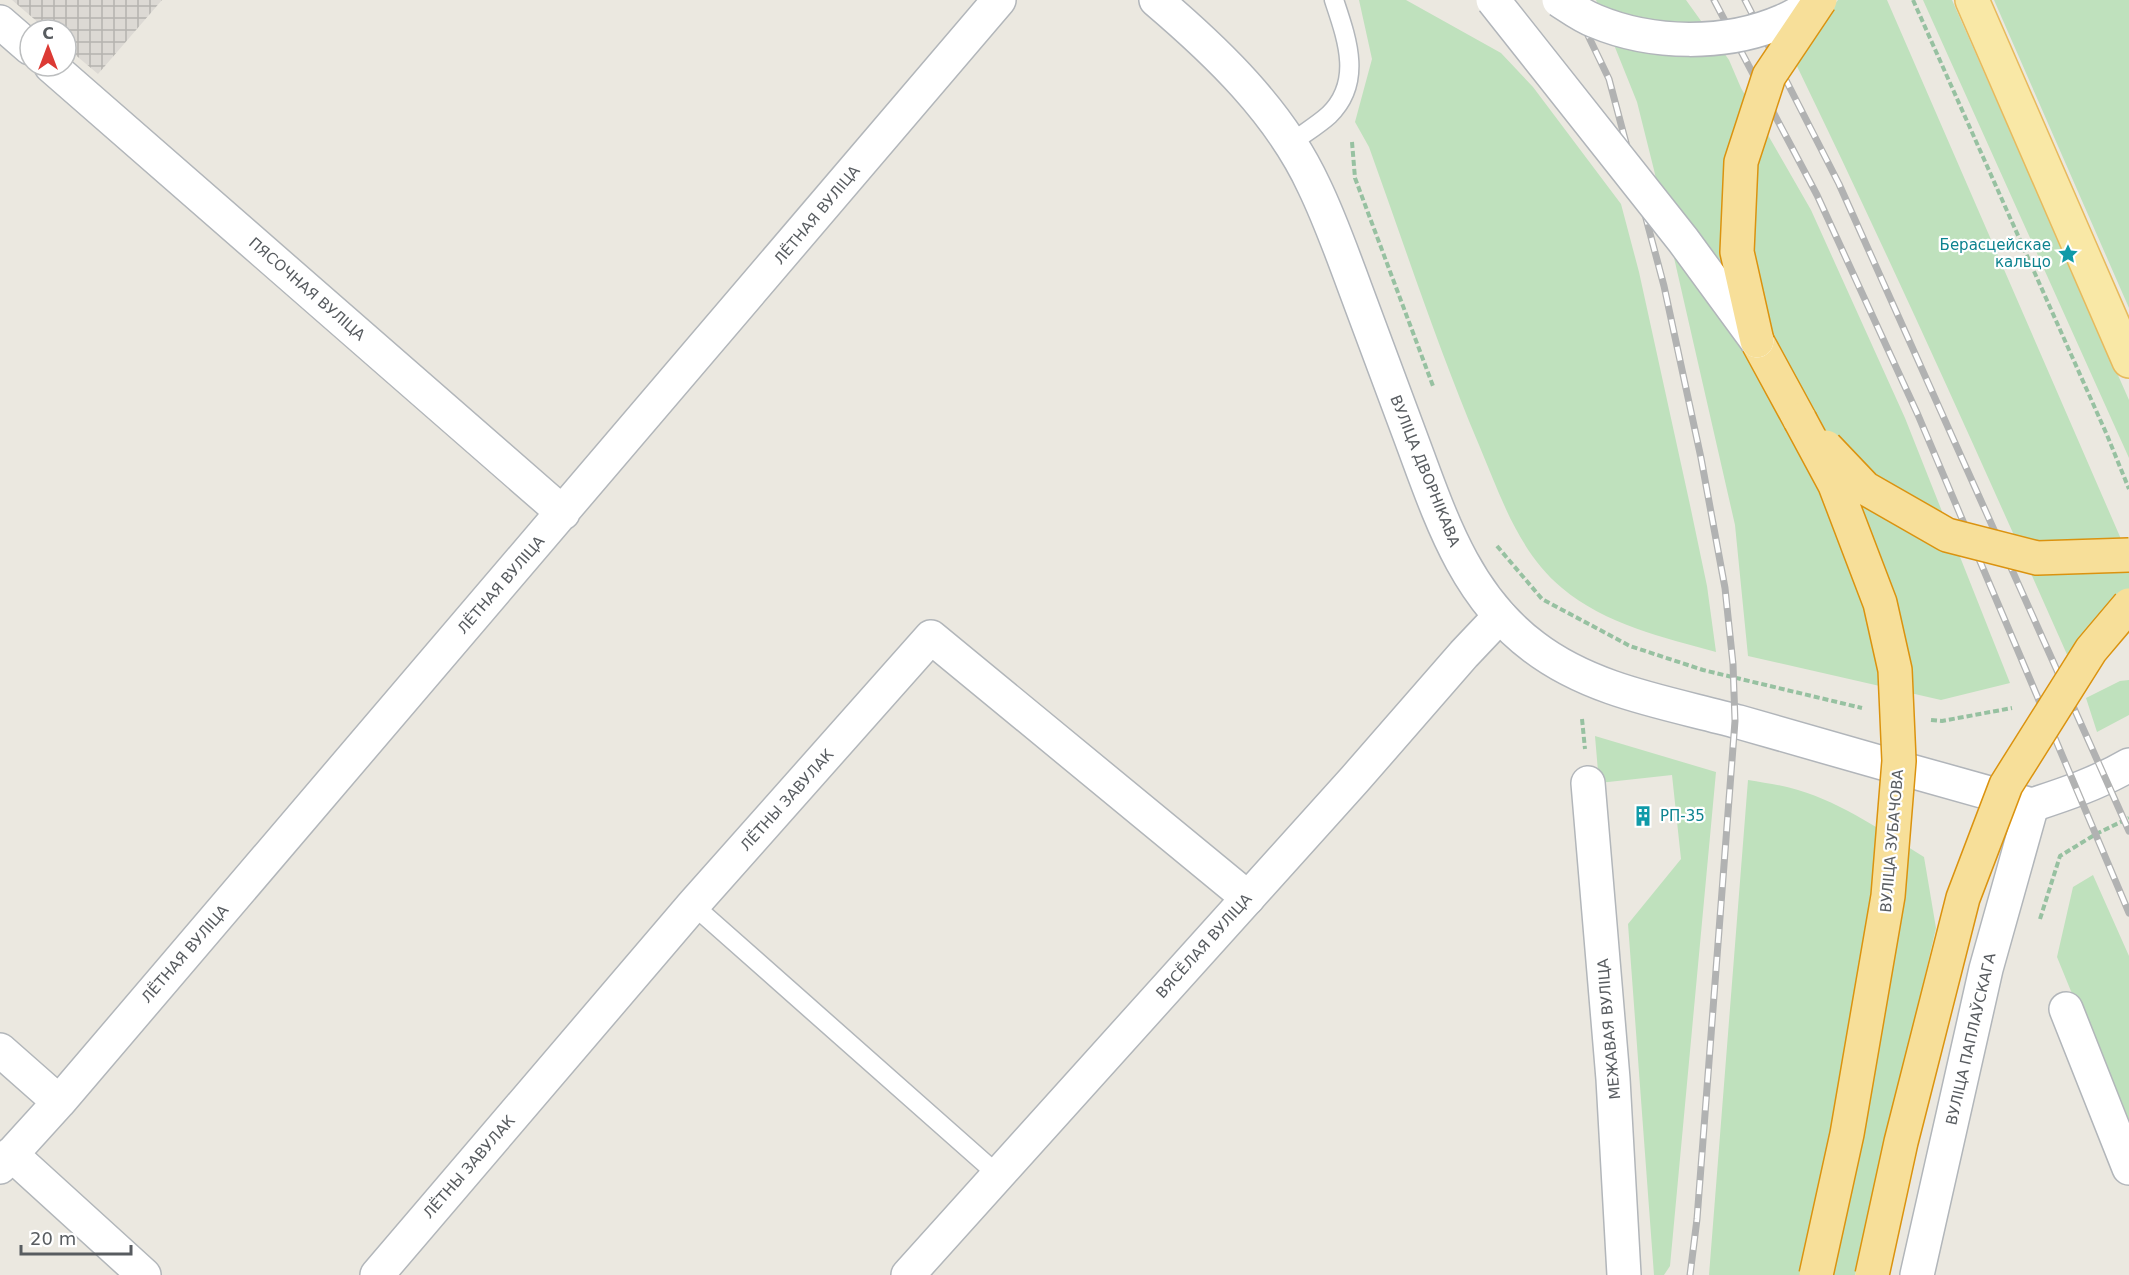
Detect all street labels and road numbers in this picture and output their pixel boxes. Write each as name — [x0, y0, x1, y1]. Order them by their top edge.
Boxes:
street label: ЛЁТНАЯ ВУЛІЦА — [770, 161, 864, 268]
street label: ПЯСОЧНАЯ ВУЛІЦА — [245, 234, 369, 345]
street label: ВУЛІЦА ДВОРНІКАВА — [1386, 393, 1464, 550]
street label: ЛЁТНАЯ ВУЛІЦА — [453, 531, 549, 638]
street label: ЛЁТНЫ ЗАВУЛАК — [736, 744, 838, 855]
street label: ВУЛІЦА ЗУБАЧОВА — [1877, 768, 1907, 913]
street label: ВЯСЁЛАЯ ВУЛІЦА — [1152, 889, 1256, 1002]
street label: ЛЁТНАЯ ВУЛІЦА — [137, 900, 233, 1007]
street label: ВУЛІЦА ПАПЛАЎСКАГА — [1941, 950, 2000, 1127]
street label: МЕЖАВАЯ ВУЛІЦА — [1594, 957, 1624, 1100]
street label: ЛЁТНЫ ЗАВУЛАК — [419, 1111, 519, 1222]

